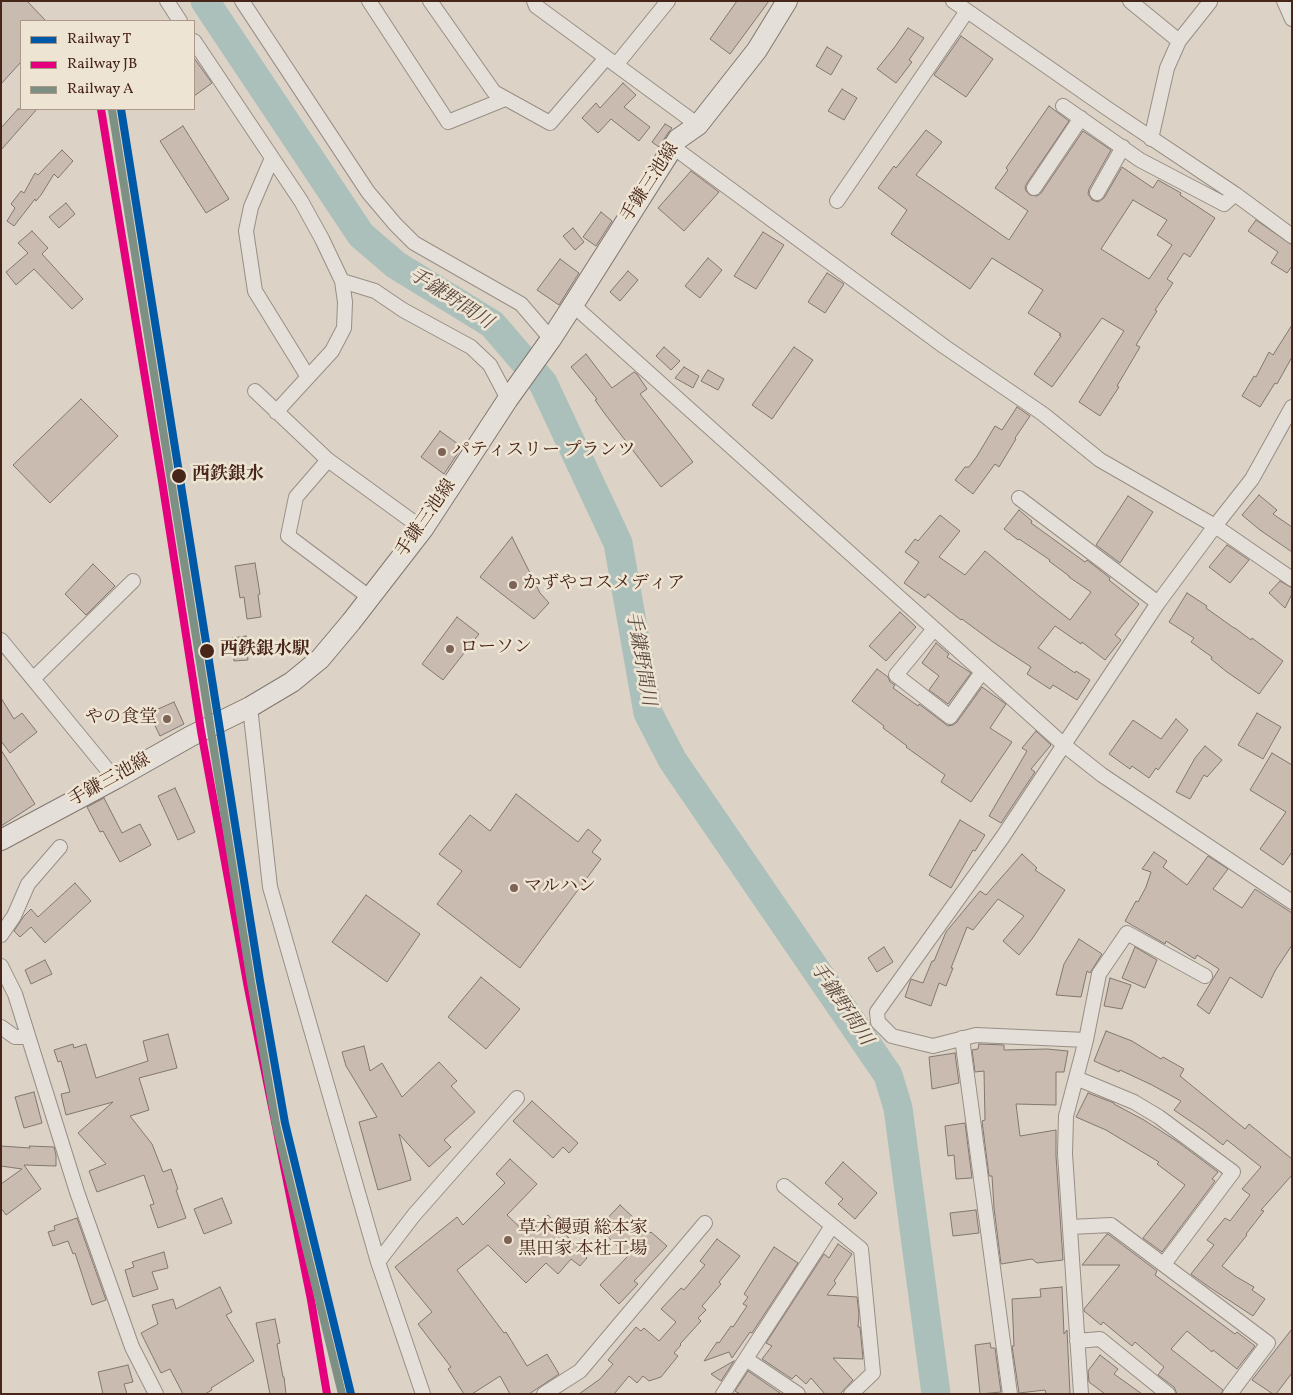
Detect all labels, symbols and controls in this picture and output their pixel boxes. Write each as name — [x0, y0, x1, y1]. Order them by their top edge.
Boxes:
legend — [20, 20, 195, 110]
text: Railway T — [67, 29, 131, 50]
text: Railway JB — [67, 54, 137, 75]
text: Railway A — [67, 79, 134, 100]
street label: 手鎌三池線 — [617, 139, 685, 227]
water label: 手鎌野間川 — [404, 265, 496, 335]
place label: パティスリー プランツ — [452, 441, 636, 463]
marker: パティスリー プランツ — [436, 446, 448, 458]
place label: 西鉄銀水 — [192, 465, 264, 487]
marker: 西鉄銀水 — [170, 467, 188, 485]
street label: 手鎌三池線 — [392, 476, 462, 562]
place label: かずやコスメディア — [523, 574, 685, 596]
marker: かずやコスメディア — [507, 579, 519, 591]
water label: 手鎌野間川 — [620, 610, 658, 708]
place label: ローソン — [460, 638, 532, 660]
place label: 西鉄銀水駅 — [220, 640, 310, 662]
marker: 西鉄銀水駅 — [198, 642, 216, 660]
marker: ローソン — [444, 643, 456, 655]
place label: やの食堂 — [85, 708, 157, 730]
marker: やの食堂 — [161, 713, 173, 725]
street label: 手鎌三池線 — [65, 750, 155, 812]
place label: マルハン — [524, 877, 596, 899]
marker: マルハン — [508, 882, 520, 894]
water label: 手鎌野間川 — [804, 959, 876, 1051]
place label: 草木饅頭 総本家 黒田家 本社工場 — [518, 1219, 648, 1262]
marker: 草木饅頭 総本家 黒田家 本社工場 — [502, 1234, 514, 1246]

